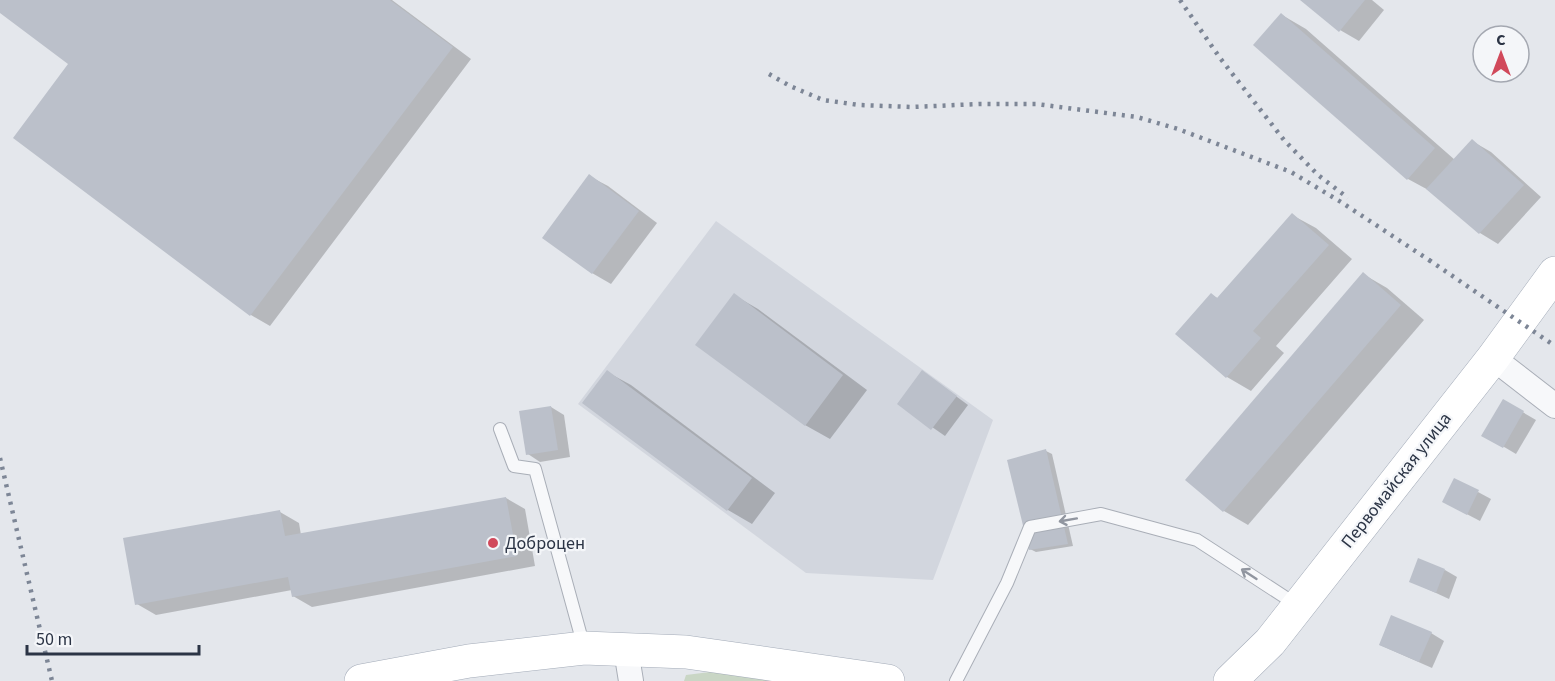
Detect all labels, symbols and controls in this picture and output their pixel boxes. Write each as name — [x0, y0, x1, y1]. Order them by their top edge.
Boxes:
north arrow — [1471, 24, 1531, 84]
text: С — [1496, 29, 1506, 51]
street label: Первомайская улица — [1335, 407, 1457, 553]
one-way arrow — [1059, 515, 1078, 526]
place label: Доброцен — [505, 531, 585, 556]
marker: Доброцен — [486, 536, 500, 550]
one-way arrow — [1241, 568, 1258, 580]
scale bar — [27, 618, 200, 656]
text: 50 m — [36, 627, 72, 652]

